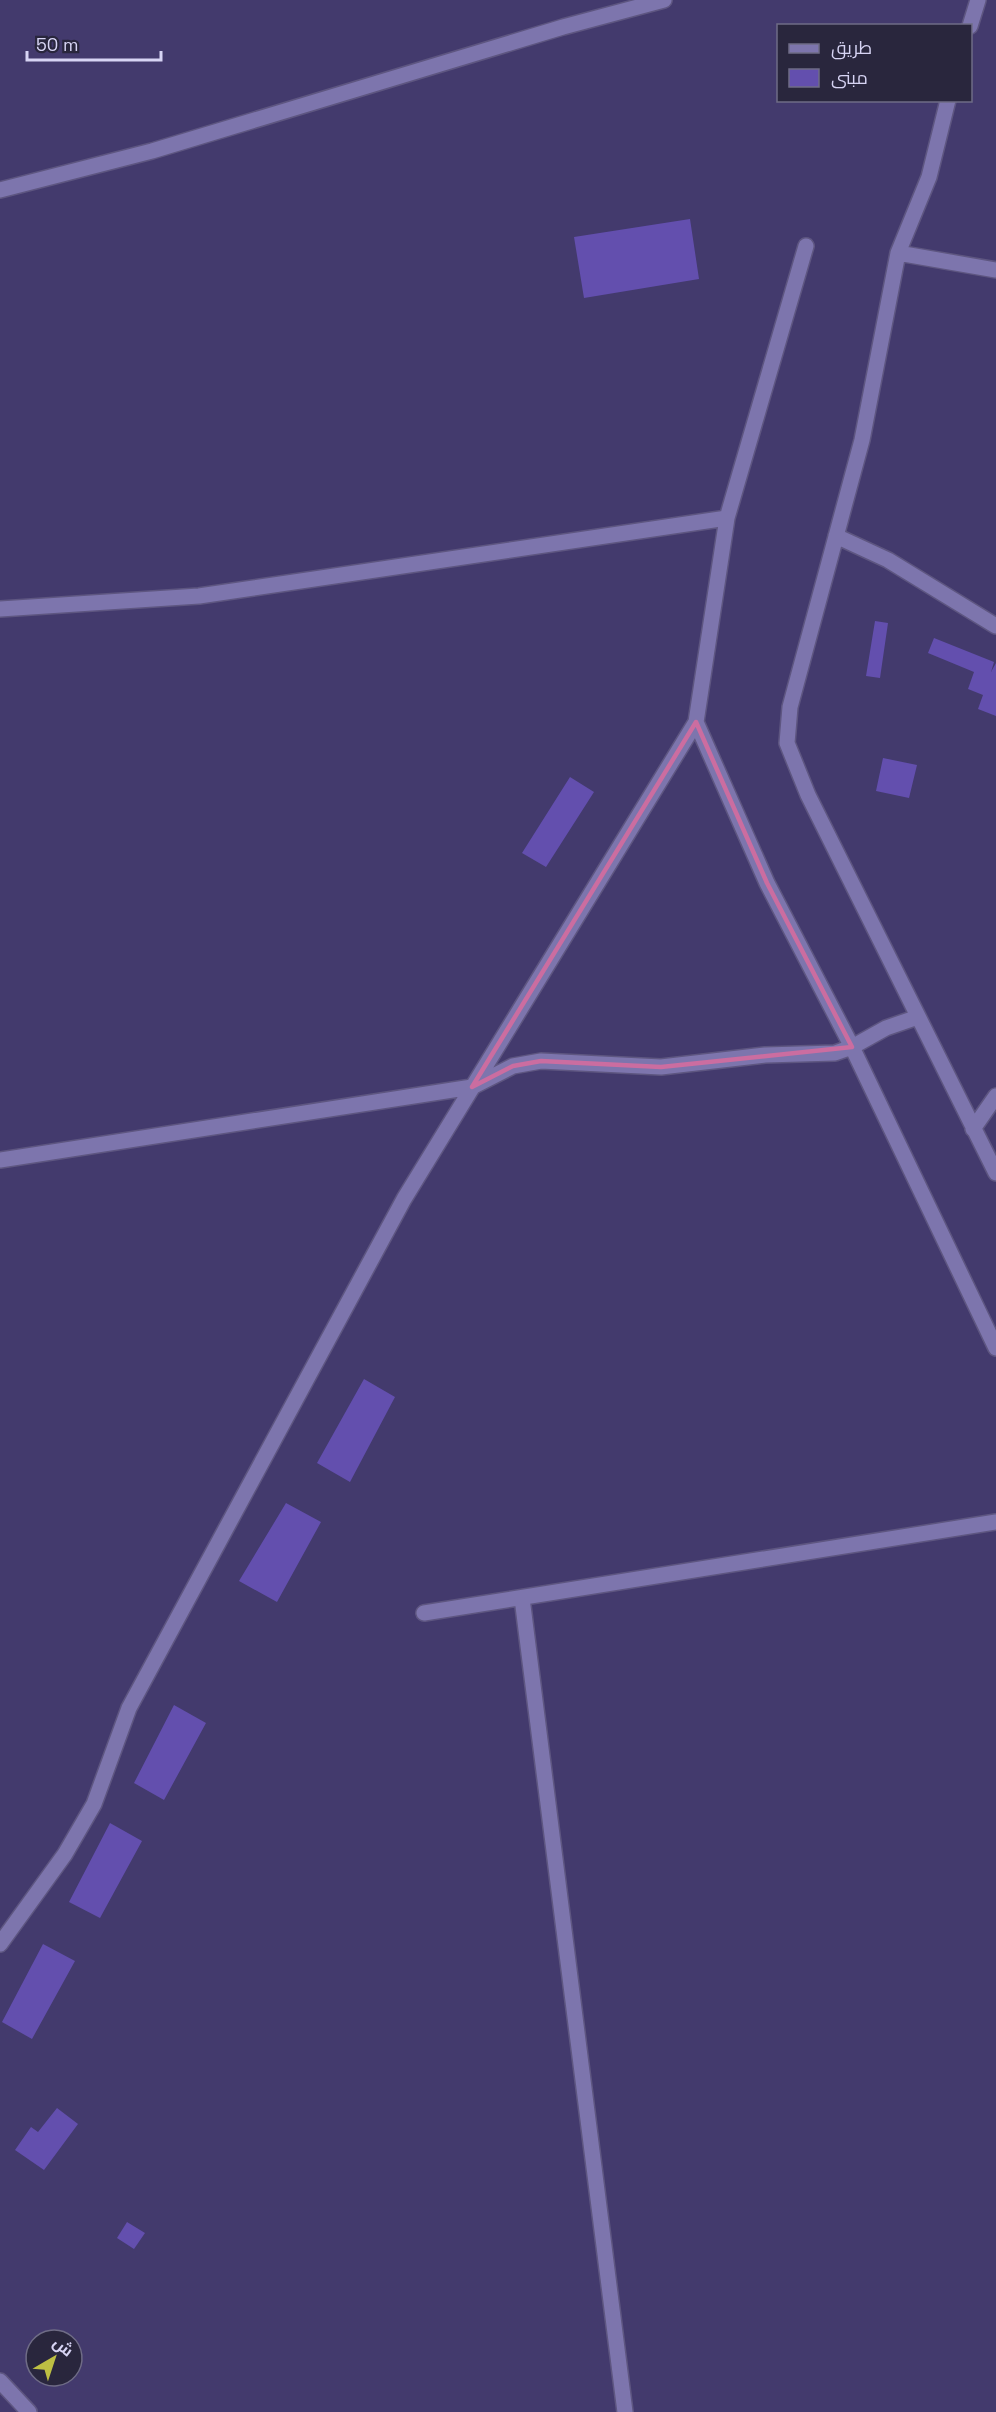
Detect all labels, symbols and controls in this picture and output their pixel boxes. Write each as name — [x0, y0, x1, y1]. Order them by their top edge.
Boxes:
scale bar — [27, 24, 160, 62]
legend — [777, 24, 972, 102]
text: 50 m — [36, 33, 78, 56]
text: طريق — [831, 36, 872, 60]
text: مبنى — [831, 66, 868, 89]
north arrow — [24, 2328, 84, 2388]
text: ش — [49, 2332, 78, 2361]

